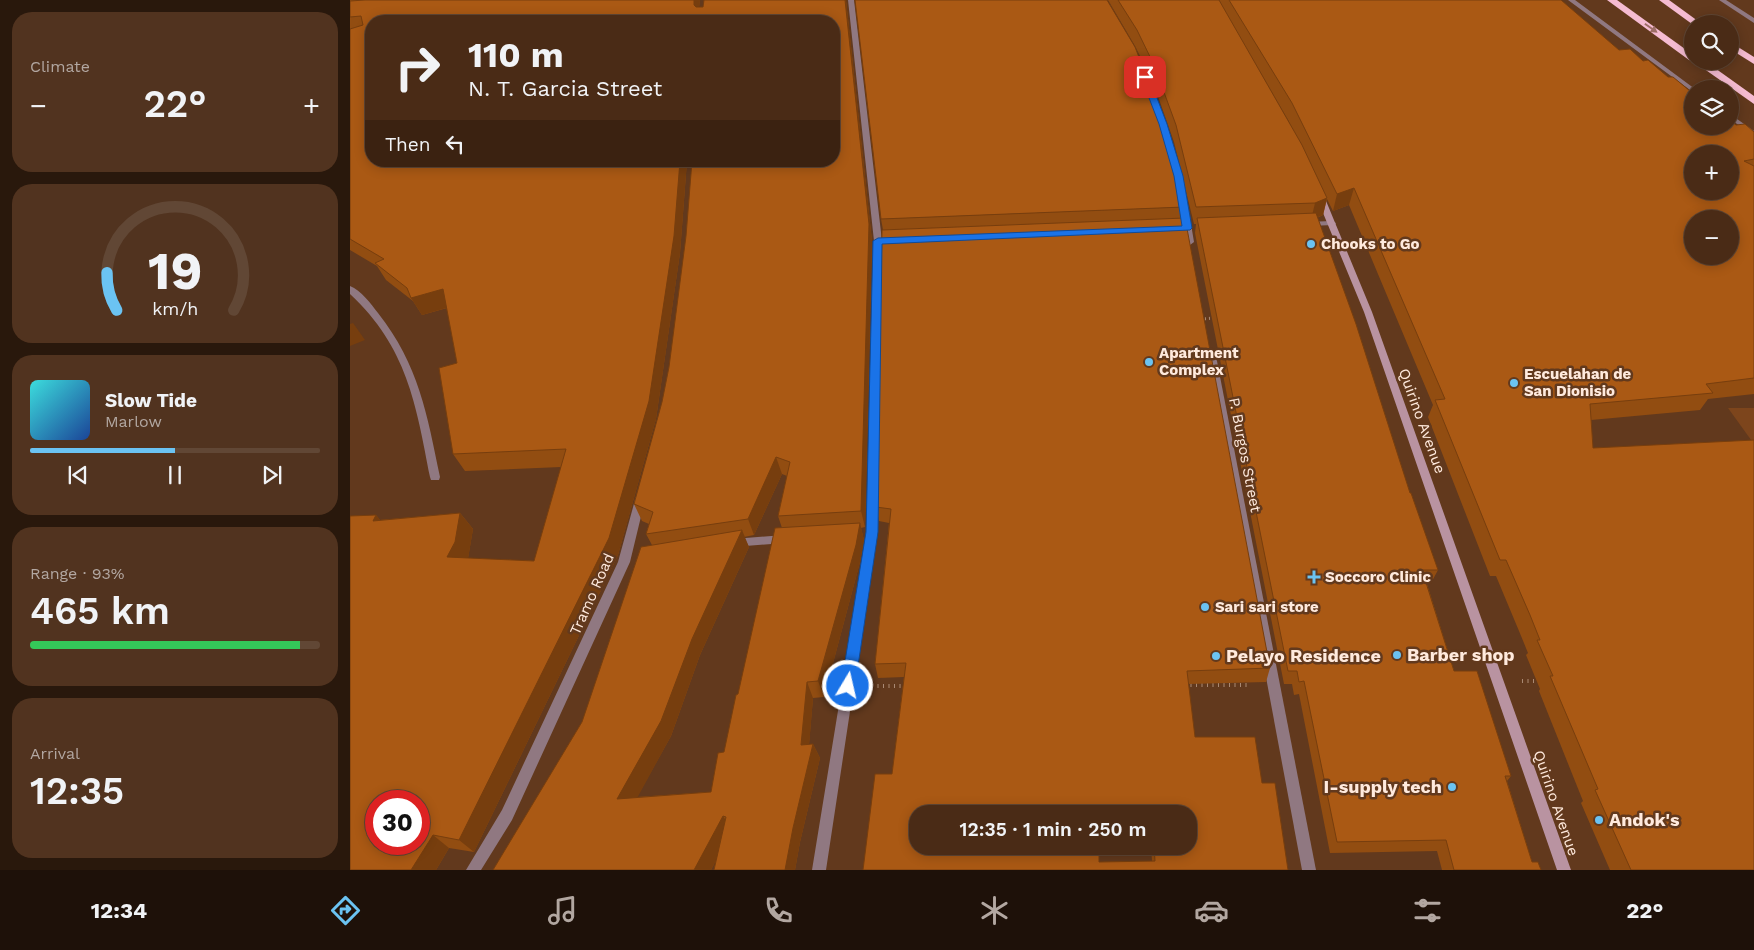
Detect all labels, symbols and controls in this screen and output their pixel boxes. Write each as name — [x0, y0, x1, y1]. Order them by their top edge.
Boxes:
map controls — [1684, 15, 1739, 265]
button: search — [1684, 15, 1739, 70]
one-way arrow — [1644, 23, 1657, 33]
text: 110 m — [468, 34, 564, 76]
icon: right — [385, 35, 450, 100]
pin — [1124, 56, 1166, 98]
text: Climate — [30, 57, 90, 76]
icon: arrive — [1131, 63, 1159, 91]
text: N. T. Garcia Street — [468, 76, 662, 101]
button: layers — [1684, 80, 1739, 135]
text: 22° — [143, 82, 207, 126]
text: − — [30, 89, 47, 122]
text: + — [303, 89, 320, 122]
icon: left — [441, 130, 469, 158]
text: Then — [385, 133, 431, 156]
button: + — [1684, 145, 1739, 200]
button: − — [1684, 210, 1739, 265]
place label: Chooks to Go — [1321, 235, 1420, 253]
marker: Chooks to Go — [1305, 238, 1317, 250]
text: 19 — [148, 241, 202, 302]
text: km/h — [152, 298, 198, 319]
place label: Apartment Complex — [1159, 344, 1239, 379]
marker: Apartment Complex — [1143, 356, 1155, 368]
place label: Escuelahan de San Dionisio — [1524, 365, 1632, 400]
street label: Quirino Avenue — [1395, 366, 1449, 476]
marker: Escuelahan de San Dionisio — [1508, 377, 1520, 389]
text: Slow Tide — [105, 389, 197, 412]
street label: P. Burgos Street — [1225, 396, 1265, 515]
text: Marlow — [105, 412, 162, 431]
icon: previous — [64, 461, 92, 489]
icon: pause — [161, 461, 189, 489]
icon: next — [258, 461, 286, 489]
street label: Tramo Road — [566, 550, 618, 638]
text: Range · 93% — [30, 564, 124, 583]
place label: Soccoro Clinic — [1325, 568, 1431, 586]
marker: Soccoro Clinic — [1307, 570, 1321, 584]
text: 465 km — [30, 589, 170, 633]
place label: Sari sari store — [1215, 598, 1319, 616]
marker: Sari sari store — [1199, 601, 1211, 613]
place label: Barber shop — [1407, 644, 1515, 665]
place label: Pelayo Residence — [1226, 645, 1381, 666]
marker: Barber shop — [1391, 649, 1403, 661]
marker: Pelayo Residence — [1210, 650, 1222, 662]
position arrow — [821, 659, 873, 711]
text: Arrival — [30, 744, 80, 763]
street label: Quirino Avenue — [1530, 748, 1582, 858]
text: 12:35 — [30, 769, 124, 813]
place label: I-supply tech — [1323, 776, 1442, 797]
marker: I-supply tech — [1446, 781, 1458, 793]
speed limit sign: 30 — [365, 790, 430, 855]
place label: Andok's — [1609, 809, 1680, 830]
marker: Andok's — [1593, 814, 1605, 826]
text: 12:35 · 1 min · 250 m — [960, 818, 1146, 841]
icon: directions — [328, 893, 363, 928]
icon: music — [545, 893, 580, 928]
icon: phone — [761, 893, 796, 928]
icon: climate — [977, 893, 1012, 928]
icon: car — [1194, 893, 1229, 928]
icon: filters — [1410, 893, 1445, 928]
text: 12:34 — [91, 898, 147, 923]
text: 22° — [1626, 898, 1663, 923]

